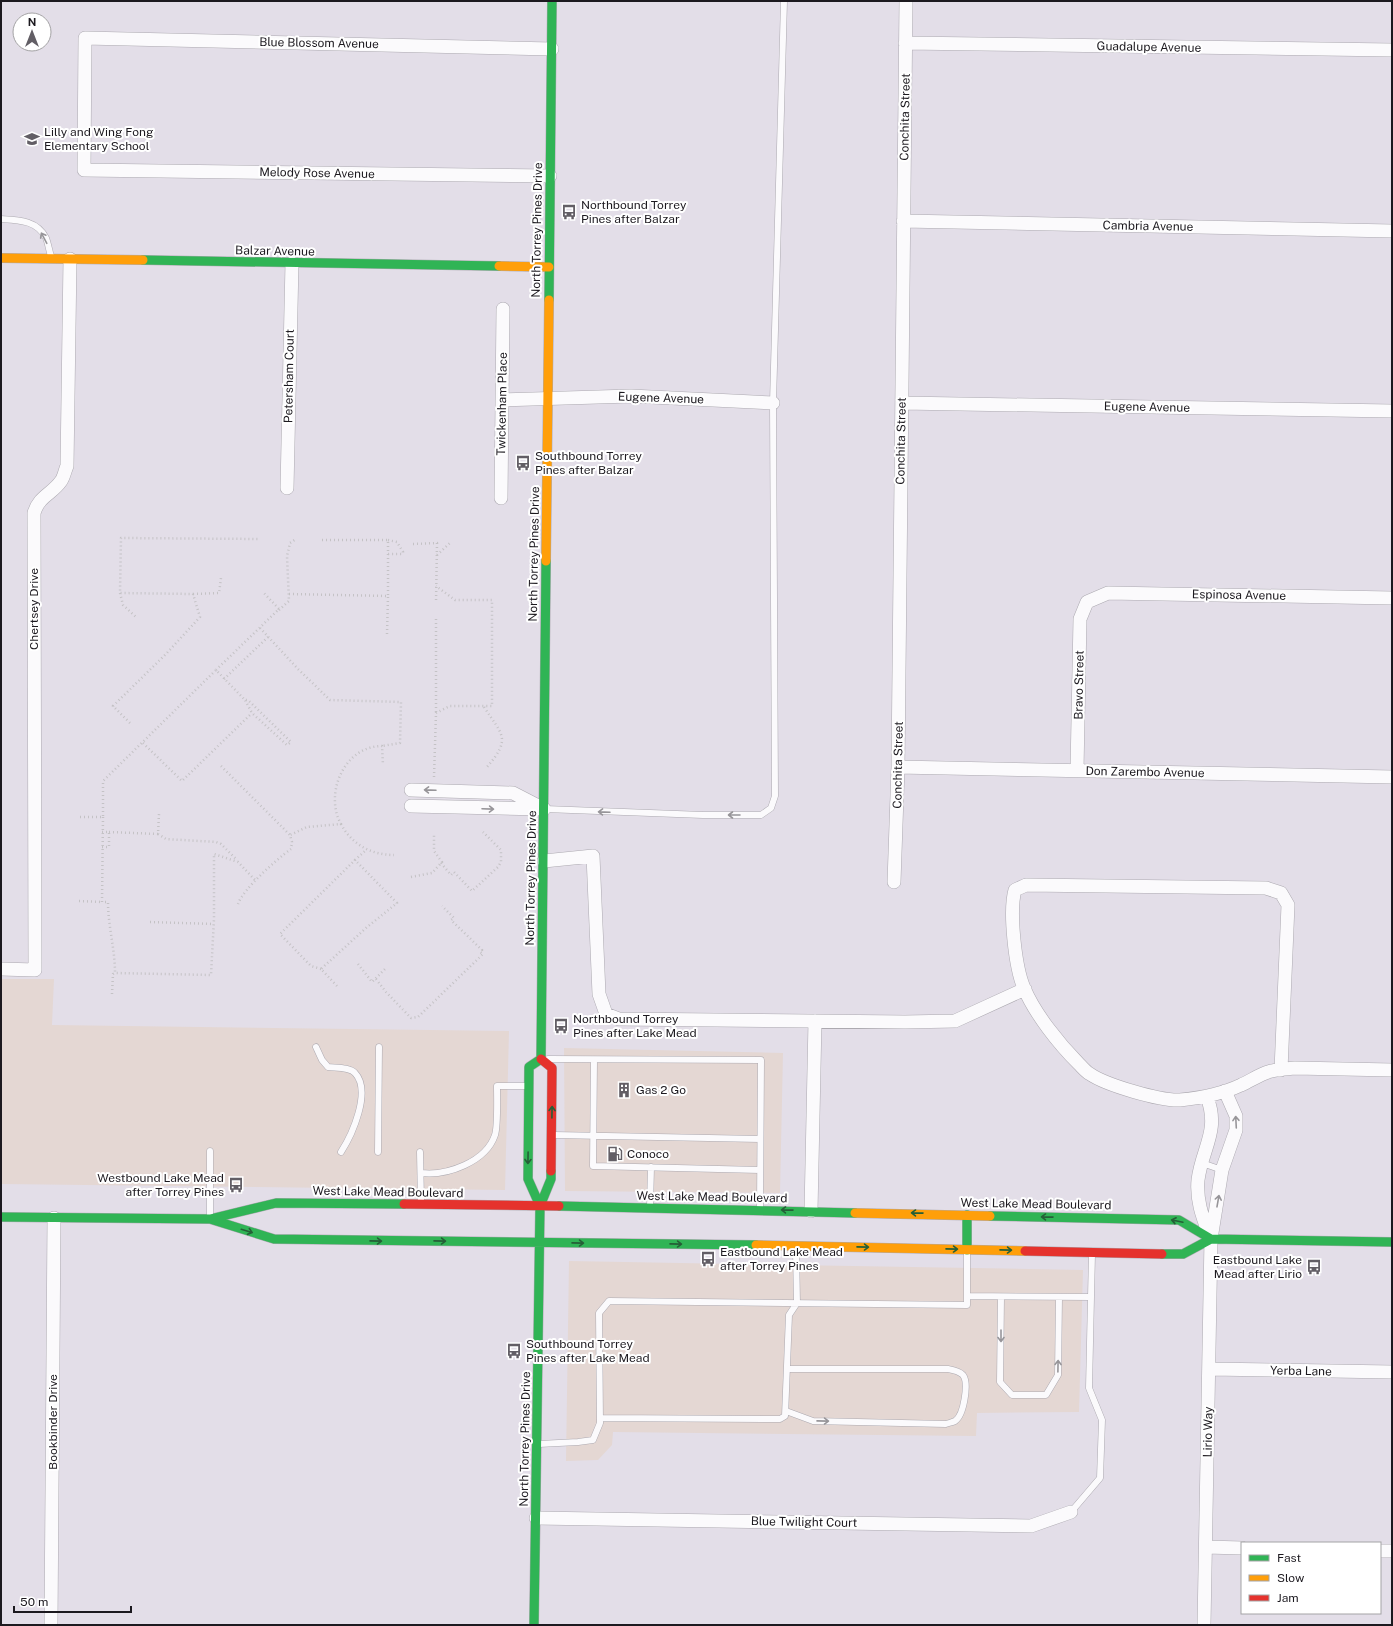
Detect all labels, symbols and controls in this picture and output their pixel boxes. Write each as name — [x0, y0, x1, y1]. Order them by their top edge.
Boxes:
north arrow — [12, 12, 52, 52]
text: N — [28, 16, 36, 28]
street label: Blue Blossom Avenue — [259, 35, 379, 51]
street label: Guadalupe Avenue — [1097, 39, 1202, 55]
street label: Conchita Street — [897, 73, 913, 161]
place label: Lilly and Wing Fong Elementary School — [44, 125, 153, 153]
school or university icon: Lilly and Wing Fong Elementary School — [23, 130, 41, 148]
street label: North Torrey Pines Drive — [529, 162, 545, 298]
street label: Melody Rose Avenue — [259, 165, 375, 181]
place label: Northbound Torrey Pines after Balzar — [581, 198, 687, 226]
bus stop icon: Northbound Torrey Pines after Balzar — [560, 203, 578, 221]
street label: Cambria Avenue — [1102, 218, 1194, 234]
one-way arrow — [40, 232, 47, 244]
street label: Balzar Avenue — [235, 243, 315, 259]
street label: Petersham Court — [281, 328, 297, 423]
street label: Twickenham Place — [494, 352, 510, 456]
street label: Eugene Avenue — [618, 390, 704, 407]
street label: Conchita Street — [893, 397, 909, 485]
street label: Eugene Avenue — [1104, 399, 1190, 415]
place label: Southbound Torrey Pines after Balzar — [535, 449, 642, 477]
bus stop icon: Southbound Torrey Pines after Balzar — [514, 454, 532, 472]
street label: North Torrey Pines Drive — [526, 486, 542, 622]
street label: Chertsey Drive — [27, 568, 41, 650]
street label: Espinosa Avenue — [1192, 587, 1286, 603]
street label: Bravo Street — [1071, 650, 1087, 720]
street label: Conchita Street — [890, 721, 906, 809]
street label: Don Zarembo Avenue — [1085, 764, 1205, 780]
one-way arrow — [424, 787, 437, 794]
one-way arrow — [481, 805, 494, 812]
one-way arrow — [598, 808, 611, 816]
street label: North Torrey Pines Drive — [523, 810, 539, 946]
one-way arrow — [728, 811, 741, 819]
place label: Northbound Torrey Pines after Lake Mead — [573, 1012, 697, 1040]
bus stop icon: Northbound Torrey Pines after Lake Mead — [552, 1017, 570, 1035]
building icon: Gas 2 Go — [615, 1081, 633, 1099]
place label: Gas 2 Go — [636, 1083, 686, 1097]
one-way arrow — [548, 1106, 556, 1119]
one-way arrow — [1232, 1116, 1239, 1129]
fuel station icon: Conoco — [606, 1145, 624, 1163]
place label: Conoco — [627, 1147, 669, 1161]
one-way arrow — [524, 1151, 532, 1164]
place label: Westbound Lake Mead after Torrey Pines — [97, 1171, 224, 1199]
bus stop icon: Westbound Lake Mead after Torrey Pines — [227, 1176, 245, 1194]
street label: West Lake Mead Boulevard — [312, 1184, 464, 1200]
street label: West Lake Mead Boulevard — [636, 1189, 788, 1205]
one-way arrow — [1214, 1194, 1222, 1207]
street label: West Lake Mead Boulevard — [960, 1196, 1112, 1212]
one-way arrow — [781, 1207, 794, 1214]
one-way arrow — [911, 1210, 924, 1217]
one-way arrow — [1041, 1213, 1054, 1220]
one-way arrow — [1170, 1217, 1183, 1225]
one-way arrow — [240, 1228, 253, 1235]
one-way arrow — [369, 1237, 382, 1244]
one-way arrow — [433, 1238, 446, 1245]
one-way arrow — [571, 1239, 584, 1247]
one-way arrow — [669, 1240, 682, 1248]
one-way arrow — [856, 1244, 869, 1251]
place label: Eastbound Lake Mead after Torrey Pines — [720, 1245, 843, 1273]
one-way arrow — [945, 1245, 958, 1253]
one-way arrow — [999, 1247, 1012, 1254]
bus stop icon: Eastbound Lake Mead after Torrey Pines — [699, 1250, 717, 1268]
place label: Eastbound Lake Mead after Lirio — [1213, 1253, 1302, 1281]
bus stop icon: Eastbound Lake Mead after Lirio — [1305, 1258, 1323, 1276]
one-way arrow — [997, 1329, 1005, 1342]
place label: Southbound Torrey Pines after Lake Mead — [526, 1337, 650, 1365]
bus stop icon: Southbound Torrey Pines after Lake Mead — [505, 1342, 523, 1360]
one-way arrow — [1054, 1360, 1062, 1373]
street label: Yerba Lane — [1270, 1363, 1332, 1379]
street label: North Torrey Pines Drive — [517, 1371, 533, 1507]
street label: Bookbinder Drive — [46, 1374, 60, 1470]
street label: Lirio Way — [1201, 1406, 1215, 1458]
one-way arrow — [816, 1417, 829, 1425]
street label: Blue Twilight Court — [751, 1514, 858, 1530]
legend — [1241, 1542, 1381, 1614]
text: Fast — [1277, 1551, 1302, 1565]
text: Slow — [1277, 1571, 1305, 1585]
scale bar — [14, 1588, 131, 1614]
text: Jam — [1277, 1591, 1299, 1605]
text: 50 m — [20, 1595, 48, 1609]

